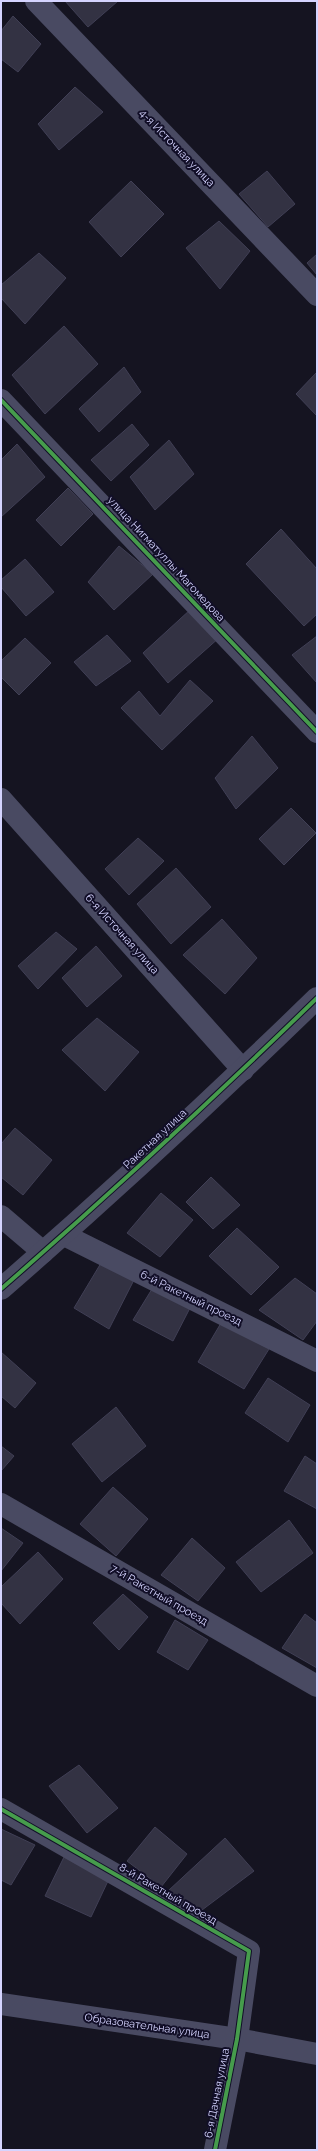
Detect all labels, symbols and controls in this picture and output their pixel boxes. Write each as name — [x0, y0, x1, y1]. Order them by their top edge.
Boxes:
street label: 4-я Источная улица — [137, 107, 217, 189]
street label: улица Нигматуллы Магомедова — [105, 494, 227, 624]
street label: 6-я Источная улица — [83, 891, 161, 977]
street label: Ракетная улица — [121, 1106, 189, 1172]
street label: 6-й Ракетный проезд — [138, 1268, 244, 1328]
street label: 7-й Ракетный проезд — [108, 1562, 210, 1628]
street label: 8-й Ракетный проезд — [117, 1861, 220, 1928]
street label: Образовательная улица — [84, 2011, 210, 2041]
street label: 6-я Дачная улица — [202, 2047, 232, 2139]

